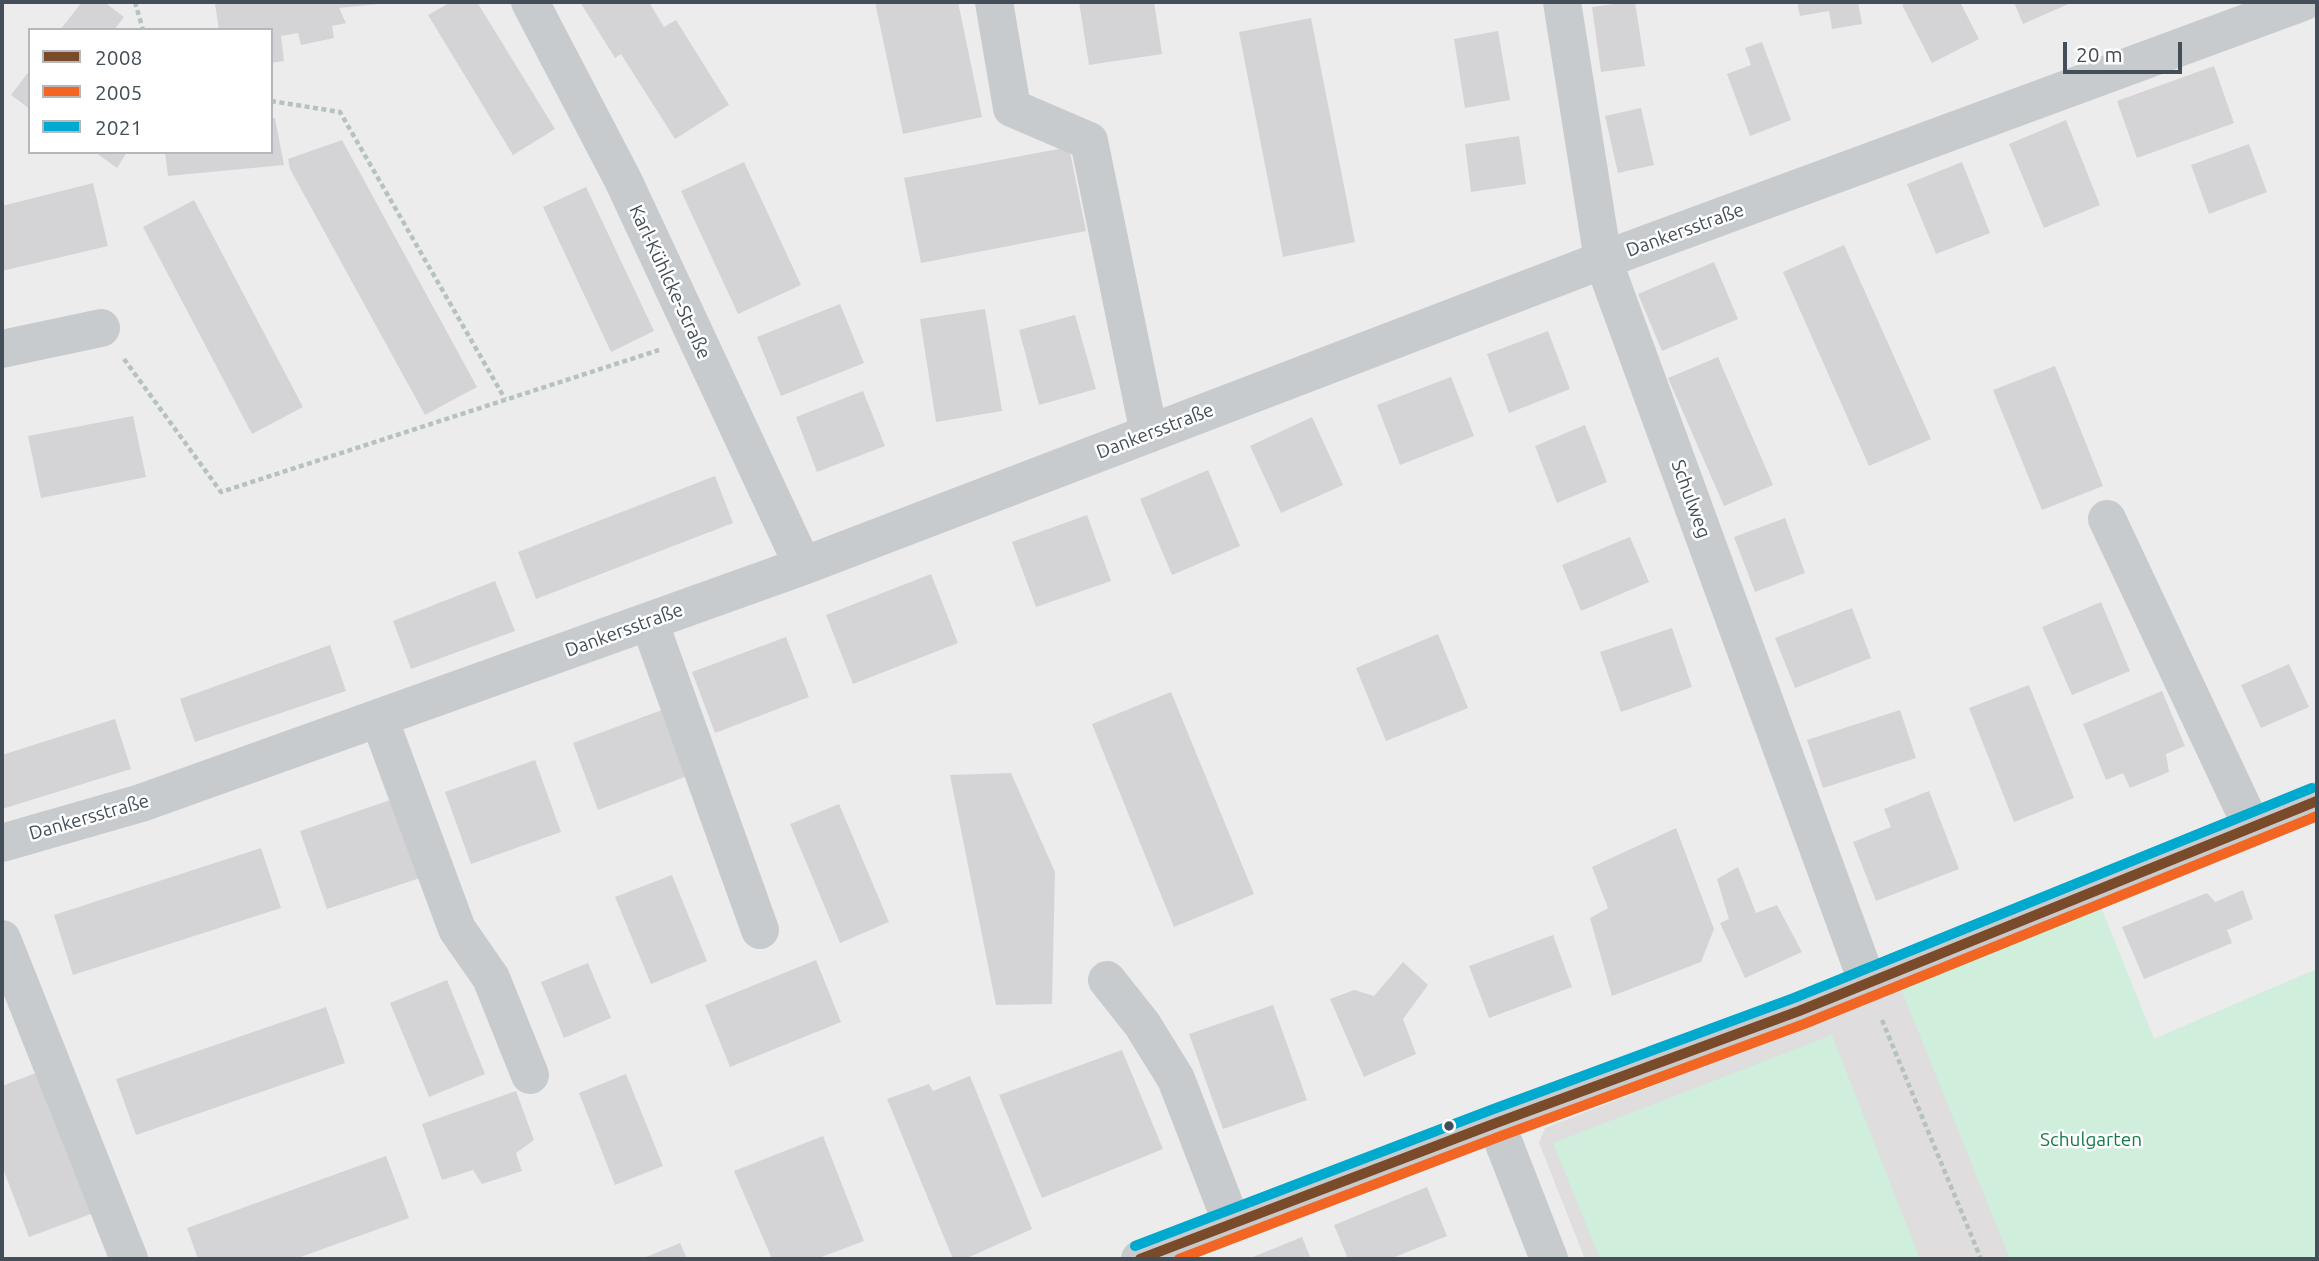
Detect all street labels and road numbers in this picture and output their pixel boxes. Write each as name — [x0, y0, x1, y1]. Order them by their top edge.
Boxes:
street label: Dankersstraße — [1623, 198, 1747, 262]
street label: Karl-Kühlcke-Straße — [624, 201, 716, 363]
street label: Dankersstraße — [1093, 398, 1217, 464]
street label: Schulweg — [1666, 457, 1716, 541]
street label: Dankersstraße — [562, 598, 686, 662]
street label: Dankersstraße — [26, 789, 152, 845]

